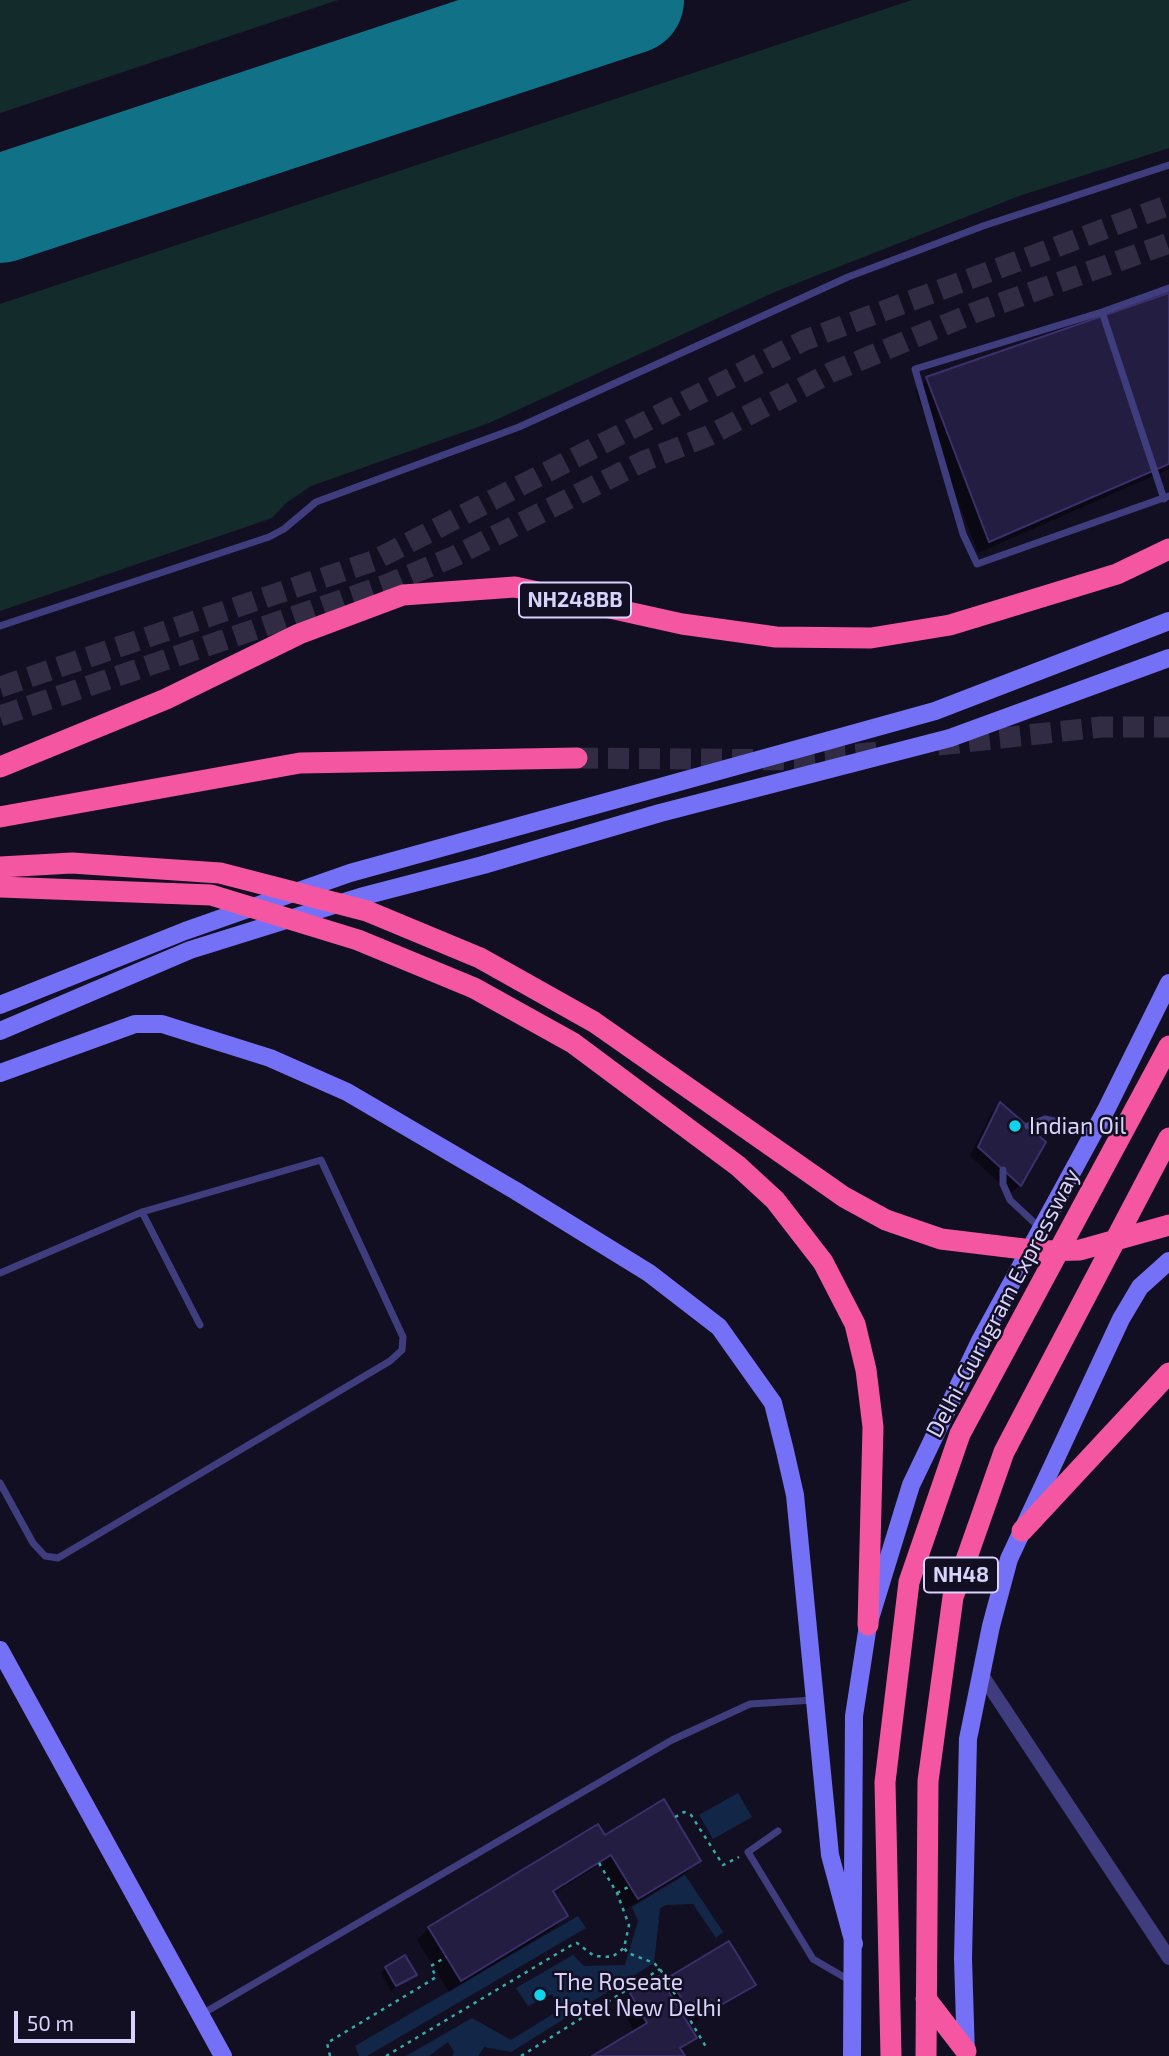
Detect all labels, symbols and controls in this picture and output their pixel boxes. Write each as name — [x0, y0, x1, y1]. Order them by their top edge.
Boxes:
road number: NH248BB — [519, 582, 631, 618]
place label: Indian Oil — [1029, 1112, 1126, 1140]
marker: Indian Oil — [1007, 1118, 1023, 1134]
street label: Delhi-Gurugram Expressway — [920, 1164, 1086, 1442]
road number: NH48 — [924, 1558, 998, 1592]
place label: The Roseate Hotel New Delhi — [554, 1968, 722, 2022]
marker: The Roseate Hotel New Delhi — [532, 1987, 548, 2003]
scale bar — [18, 1996, 138, 2040]
text: 50 m — [27, 2010, 74, 2035]

